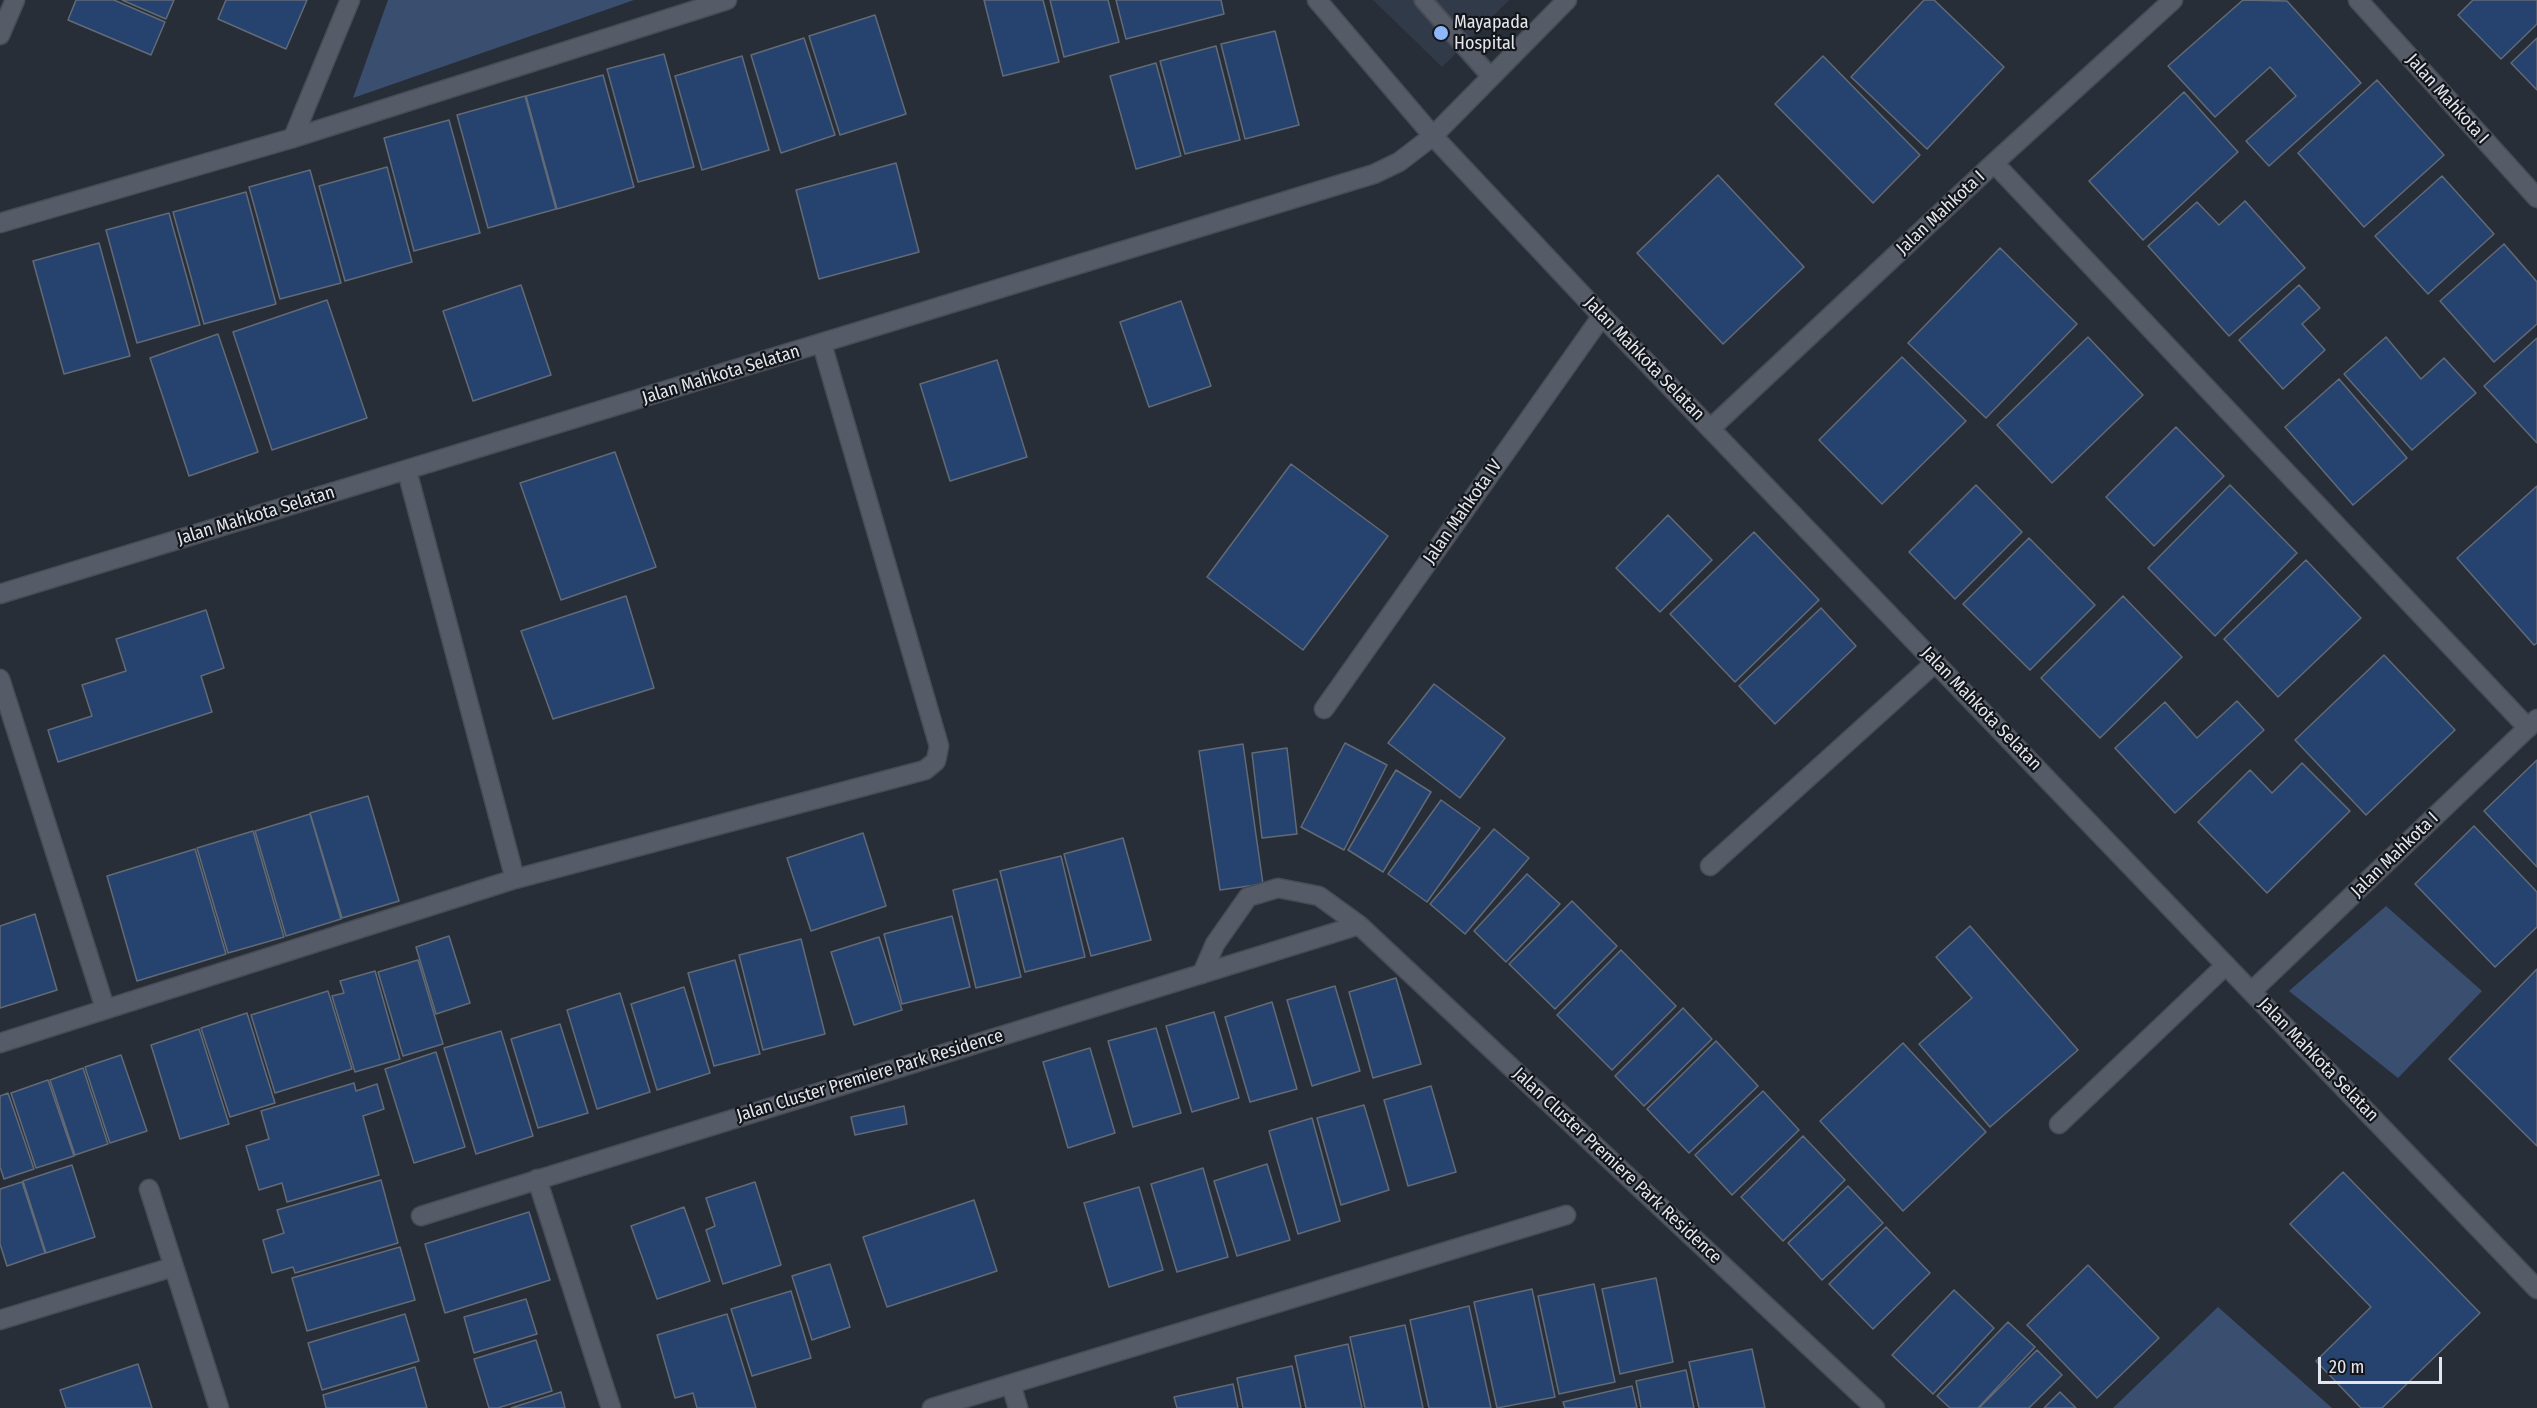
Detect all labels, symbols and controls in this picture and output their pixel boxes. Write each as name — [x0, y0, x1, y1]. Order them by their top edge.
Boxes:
place label: Mayapada Hospital — [1454, 12, 1529, 54]
marker: Mayapada Hospital — [1432, 24, 1450, 42]
street label: Jalan Mahkota I — [2401, 50, 2493, 148]
street label: Jalan Mahkota I — [1892, 167, 1990, 259]
street label: Jalan Mahkota Selatan — [1579, 293, 1709, 425]
street label: Jalan Mahkota Selatan — [640, 341, 802, 409]
street label: Jalan Mahkota IV — [1419, 456, 1507, 568]
street label: Jalan Mahkota Selatan — [175, 482, 337, 550]
street label: Jalan Mahkota Selatan — [1916, 643, 2046, 775]
street label: Jalan Mahkota I — [2347, 808, 2443, 902]
street label: Jalan Mahkota Selatan — [2253, 994, 2383, 1126]
street label: Jalan Cluster Premiere Park Residence — [734, 1025, 1006, 1127]
street label: Jalan Cluster Premiere Park Residence — [1508, 1063, 1726, 1269]
scale bar — [2321, 1345, 2446, 1383]
text: 20 m — [2329, 1356, 2364, 1378]

